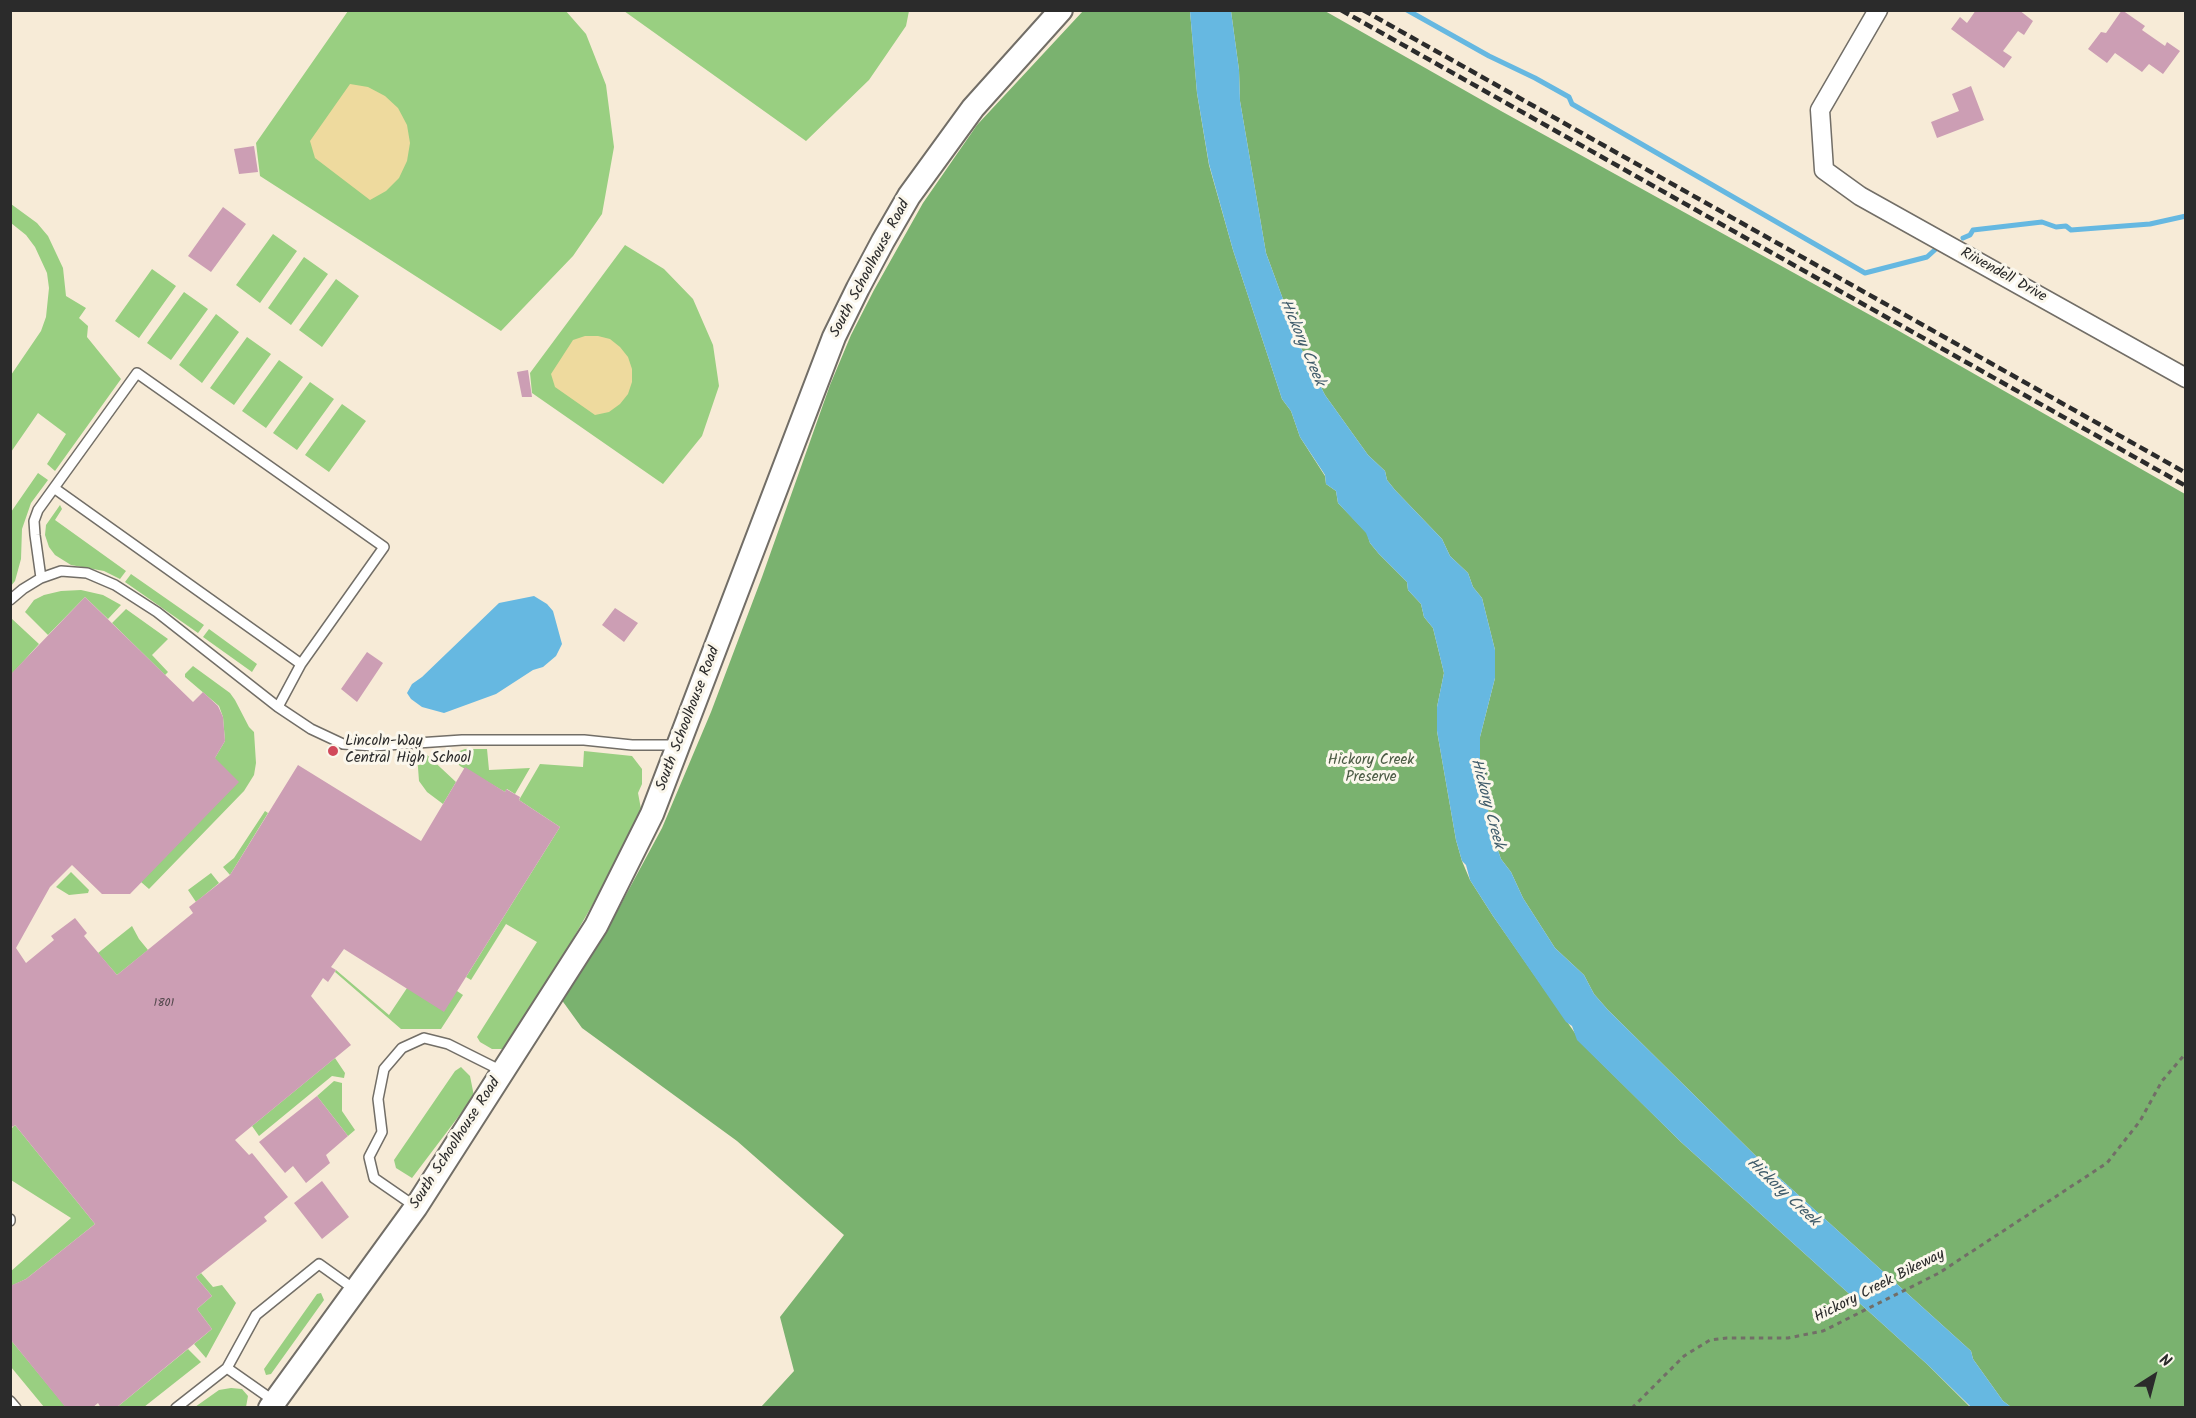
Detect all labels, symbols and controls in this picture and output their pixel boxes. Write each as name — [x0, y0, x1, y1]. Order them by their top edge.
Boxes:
street label: South Schoolhouse Road — [827, 197, 915, 341]
street label: Riivendell Drive — [1957, 245, 2049, 307]
water label: Hickory Creek — [1274, 297, 1328, 389]
street label: South Schoolhouse Road — [653, 644, 725, 794]
place label: Lincoln-Way Central High School — [345, 733, 471, 768]
marker: Lincoln-Way Central High School — [326, 744, 340, 758]
park label: Hickory Creek Preserve — [1328, 752, 1414, 787]
water label: Hickory Creek — [1465, 757, 1507, 851]
house number: 1801 — [154, 997, 174, 1011]
street label: South Schoolhouse Road — [407, 1075, 505, 1213]
water label: Hickory Creek — [1742, 1154, 1822, 1232]
street label: Hickory Creek Bikeway — [1812, 1246, 1948, 1328]
north arrow — [2124, 1346, 2184, 1406]
text: N — [2153, 1348, 2176, 1374]

